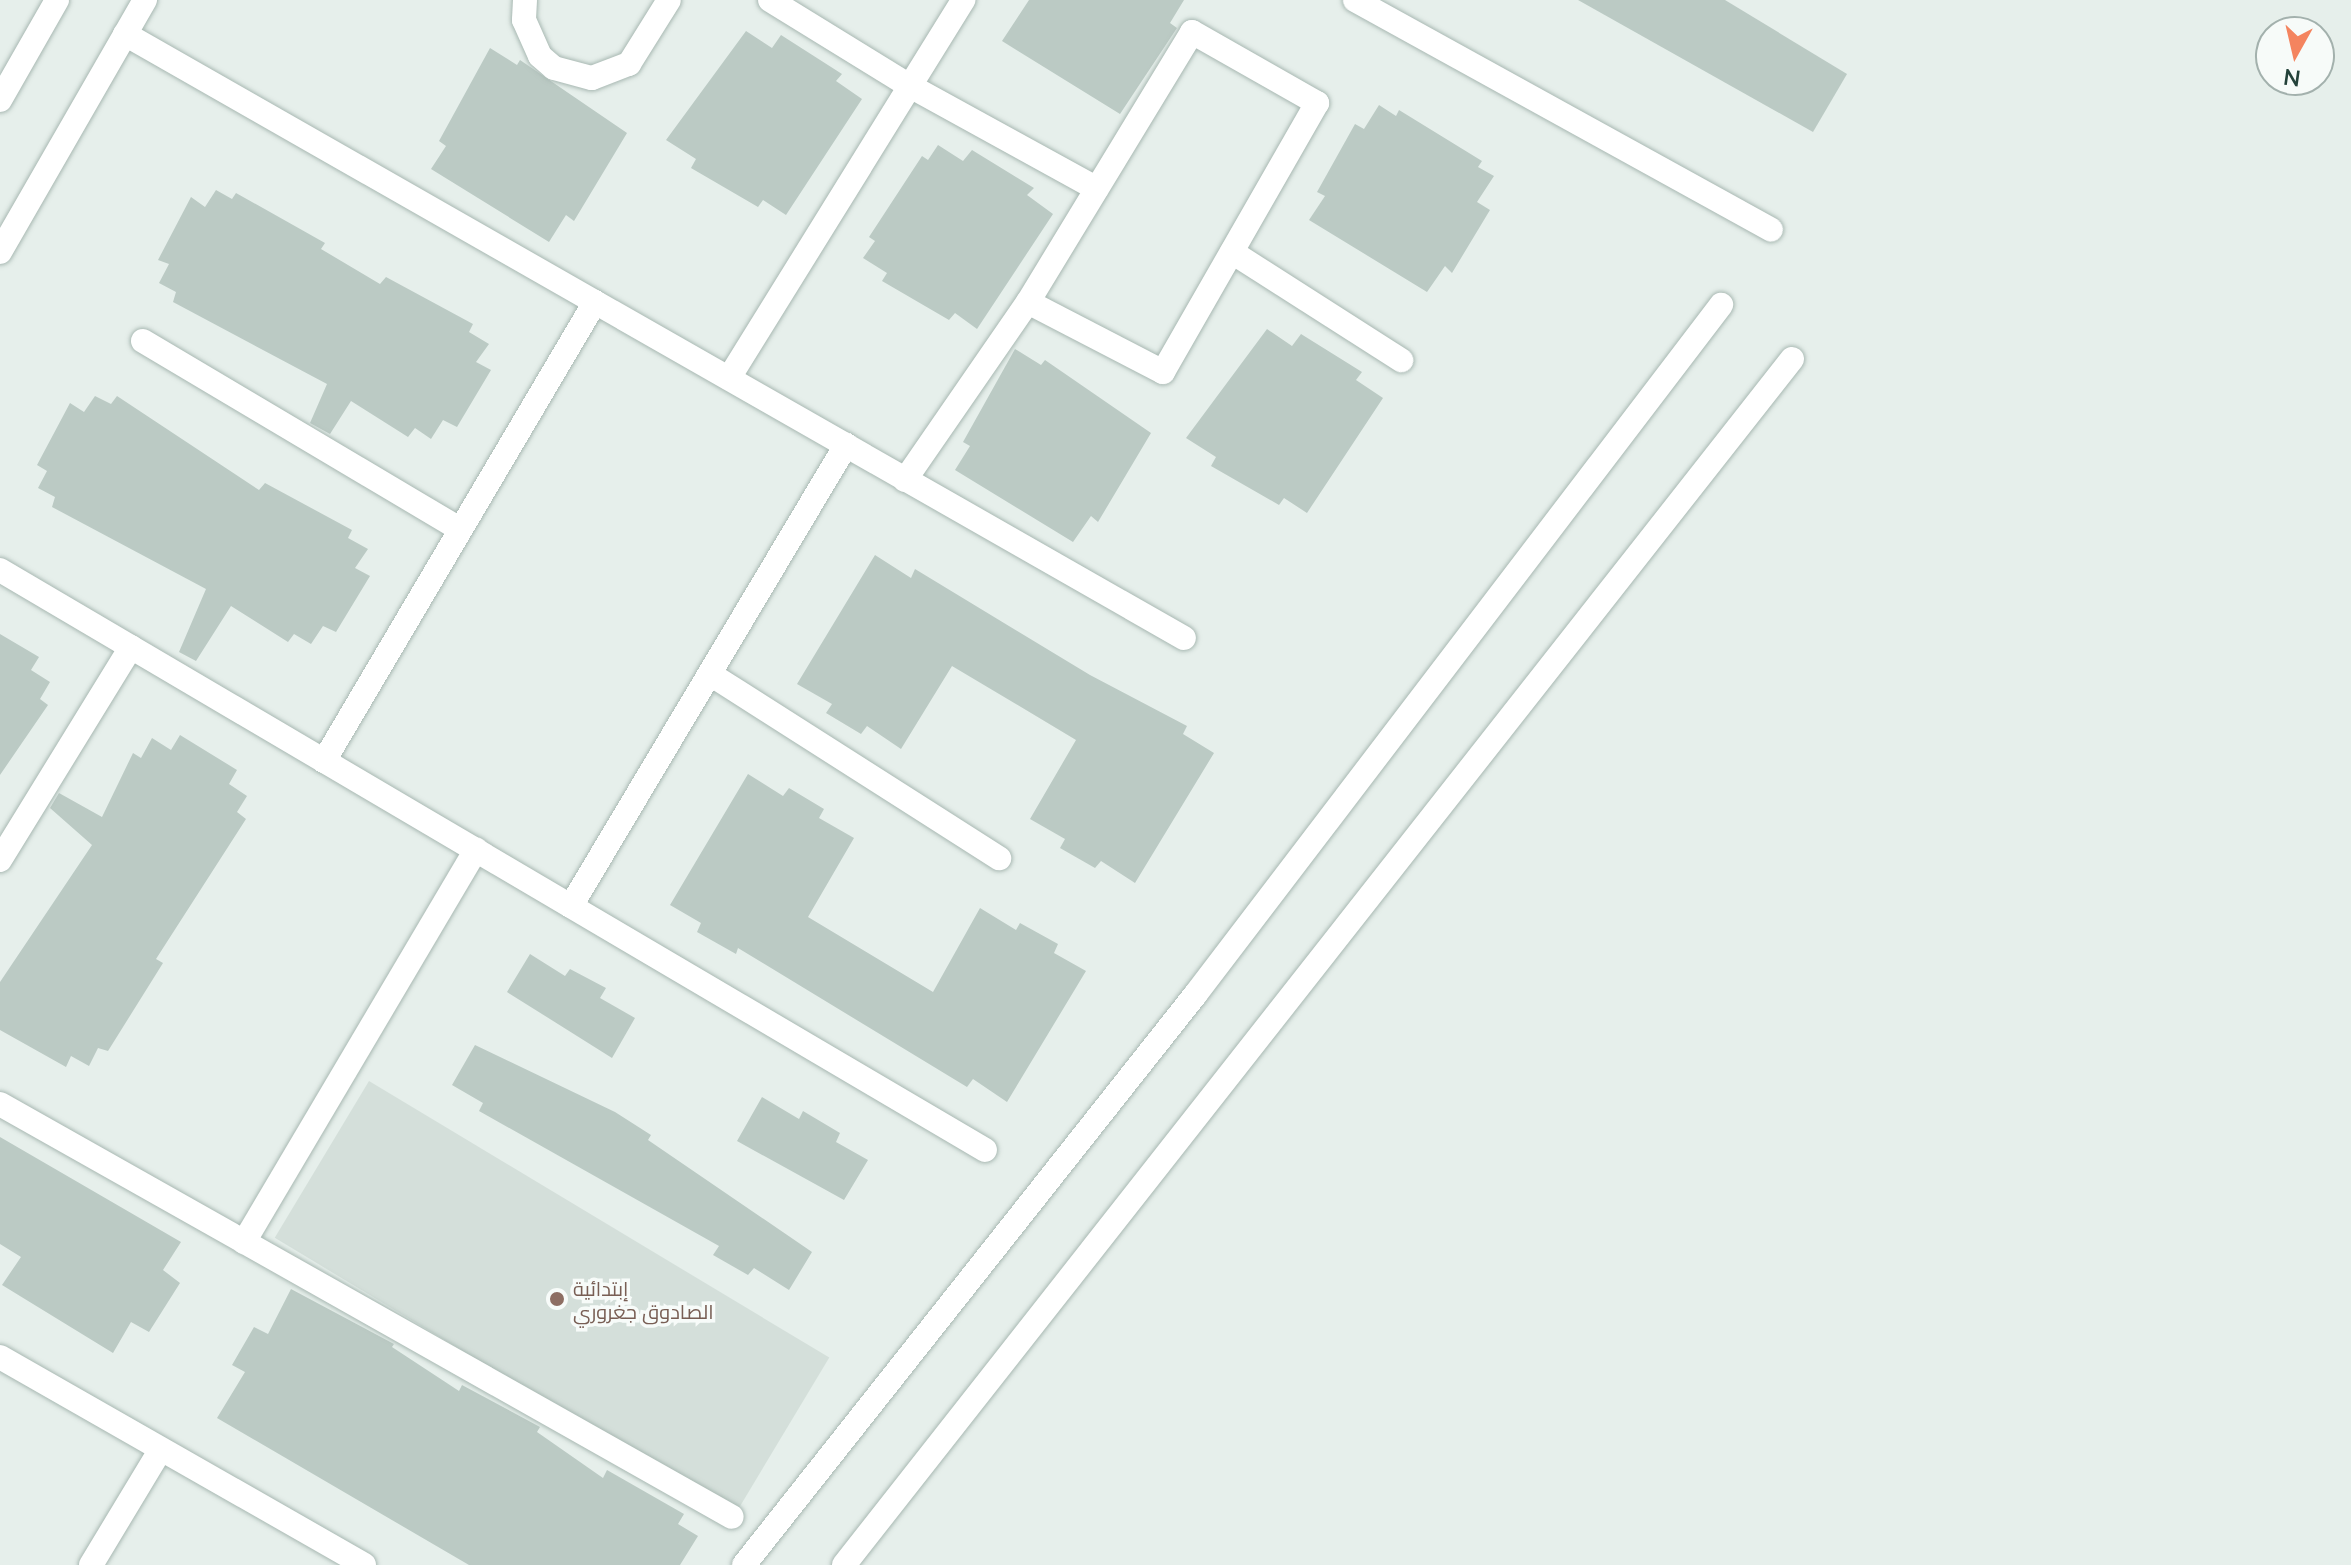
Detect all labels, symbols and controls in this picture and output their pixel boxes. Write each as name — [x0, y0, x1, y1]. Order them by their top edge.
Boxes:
north arrow — [2255, 16, 2335, 96]
text: N — [2282, 64, 2302, 93]
place label: إبتدائية الصادوق جغروري — [573, 1276, 714, 1323]
marker: إبتدائية الصادوق جغروري — [548, 1290, 566, 1308]

